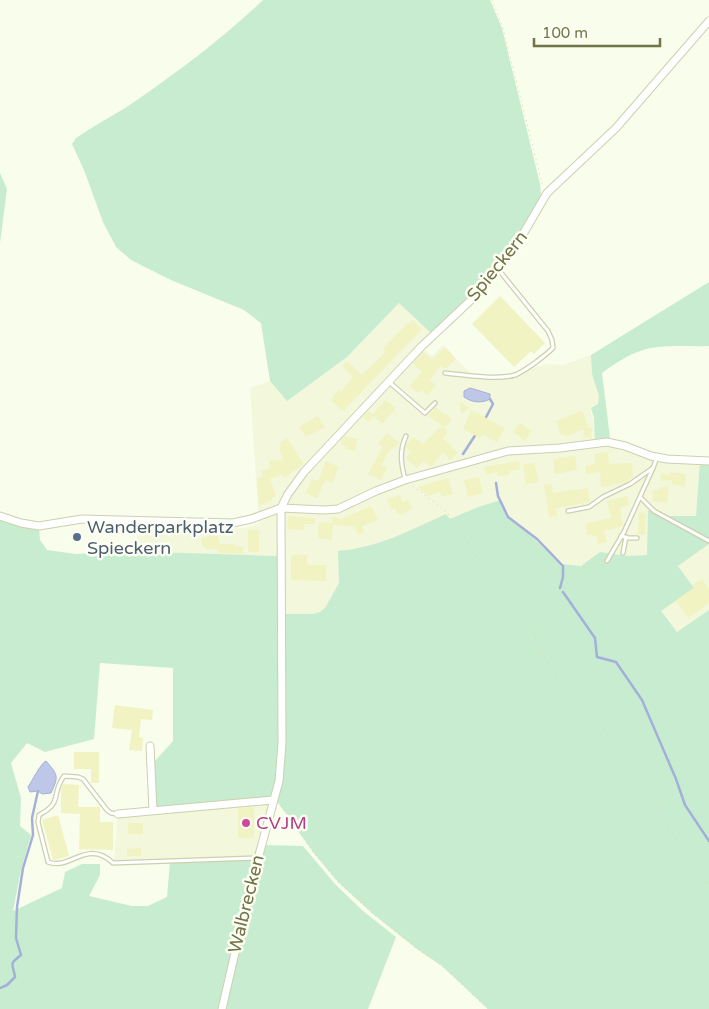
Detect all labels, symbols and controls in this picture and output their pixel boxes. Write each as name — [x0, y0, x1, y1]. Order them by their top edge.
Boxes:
scale bar — [534, 15, 660, 47]
text: 100 m — [542, 24, 588, 42]
street label: Spieckern — [462, 226, 532, 306]
place label: Wanderparkplatz Spieckern — [87, 516, 234, 559]
marker: Wanderparkplatz Spieckern — [71, 531, 83, 543]
place label: CVJM — [256, 812, 307, 834]
marker: CVJM — [240, 817, 252, 829]
street label: Walbrecken — [223, 853, 269, 955]

